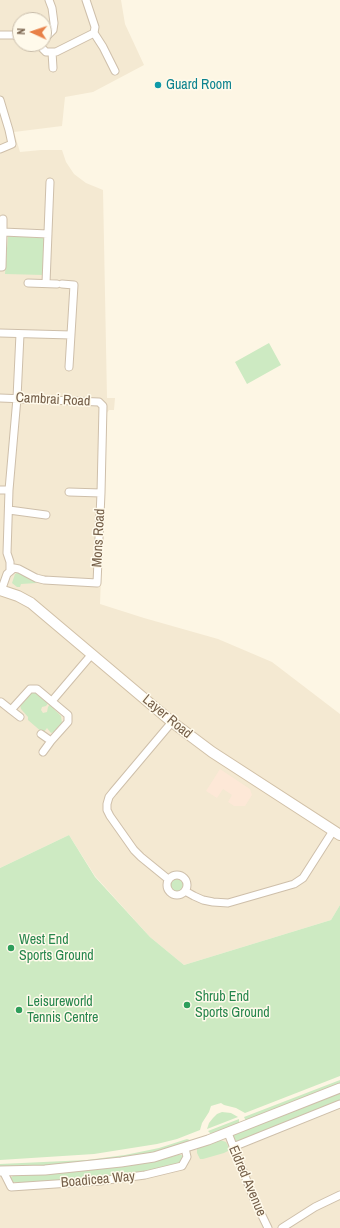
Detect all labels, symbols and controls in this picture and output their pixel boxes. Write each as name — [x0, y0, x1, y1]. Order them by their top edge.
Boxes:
north arrow — [12, 12, 52, 52]
text: N — [14, 28, 28, 35]
place label: Guard Room — [166, 77, 232, 93]
marker: Guard Room — [153, 80, 163, 90]
street label: Cambrai Road — [15, 390, 91, 410]
street label: Mons Road — [89, 508, 109, 568]
street label: Layer Road — [139, 691, 195, 743]
place label: West End Sports Ground — [19, 932, 94, 964]
marker: West End Sports Ground — [6, 943, 16, 953]
place label: Shrub End Sports Ground — [195, 989, 270, 1022]
place label: Leisureworld Tennis Centre — [27, 994, 98, 1026]
marker: Shrub End Sports Ground — [182, 1000, 192, 1010]
marker: Leisureworld Tennis Centre — [14, 1005, 24, 1015]
street label: Eldred Avenue — [225, 1143, 269, 1219]
street label: Boadicea Way — [60, 1168, 136, 1192]

